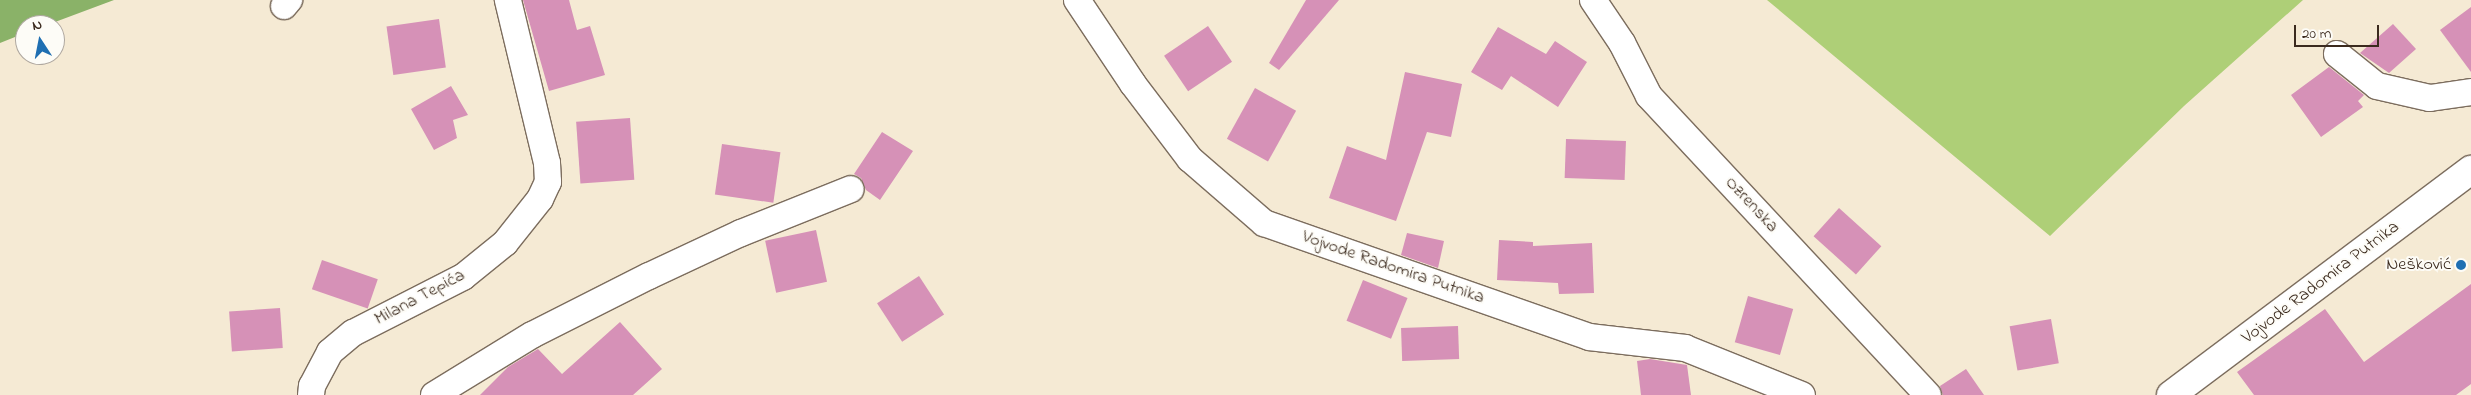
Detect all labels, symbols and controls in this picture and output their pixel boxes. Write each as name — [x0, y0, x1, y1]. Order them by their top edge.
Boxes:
north arrow — [15, 15, 65, 65]
text: N — [31, 15, 44, 37]
scale bar — [2296, 15, 2381, 47]
text: 20 m — [2302, 23, 2331, 45]
street label: Ozrenska — [1720, 173, 1782, 237]
street label: Vojvode Radomira Putnika — [2238, 217, 2404, 349]
street label: Vojvode Radomira Putnika — [1299, 227, 1487, 309]
place label: Nešković — [2386, 254, 2451, 276]
marker: Nešković — [2455, 259, 2467, 271]
street label: Milana Tepića — [371, 265, 469, 331]

